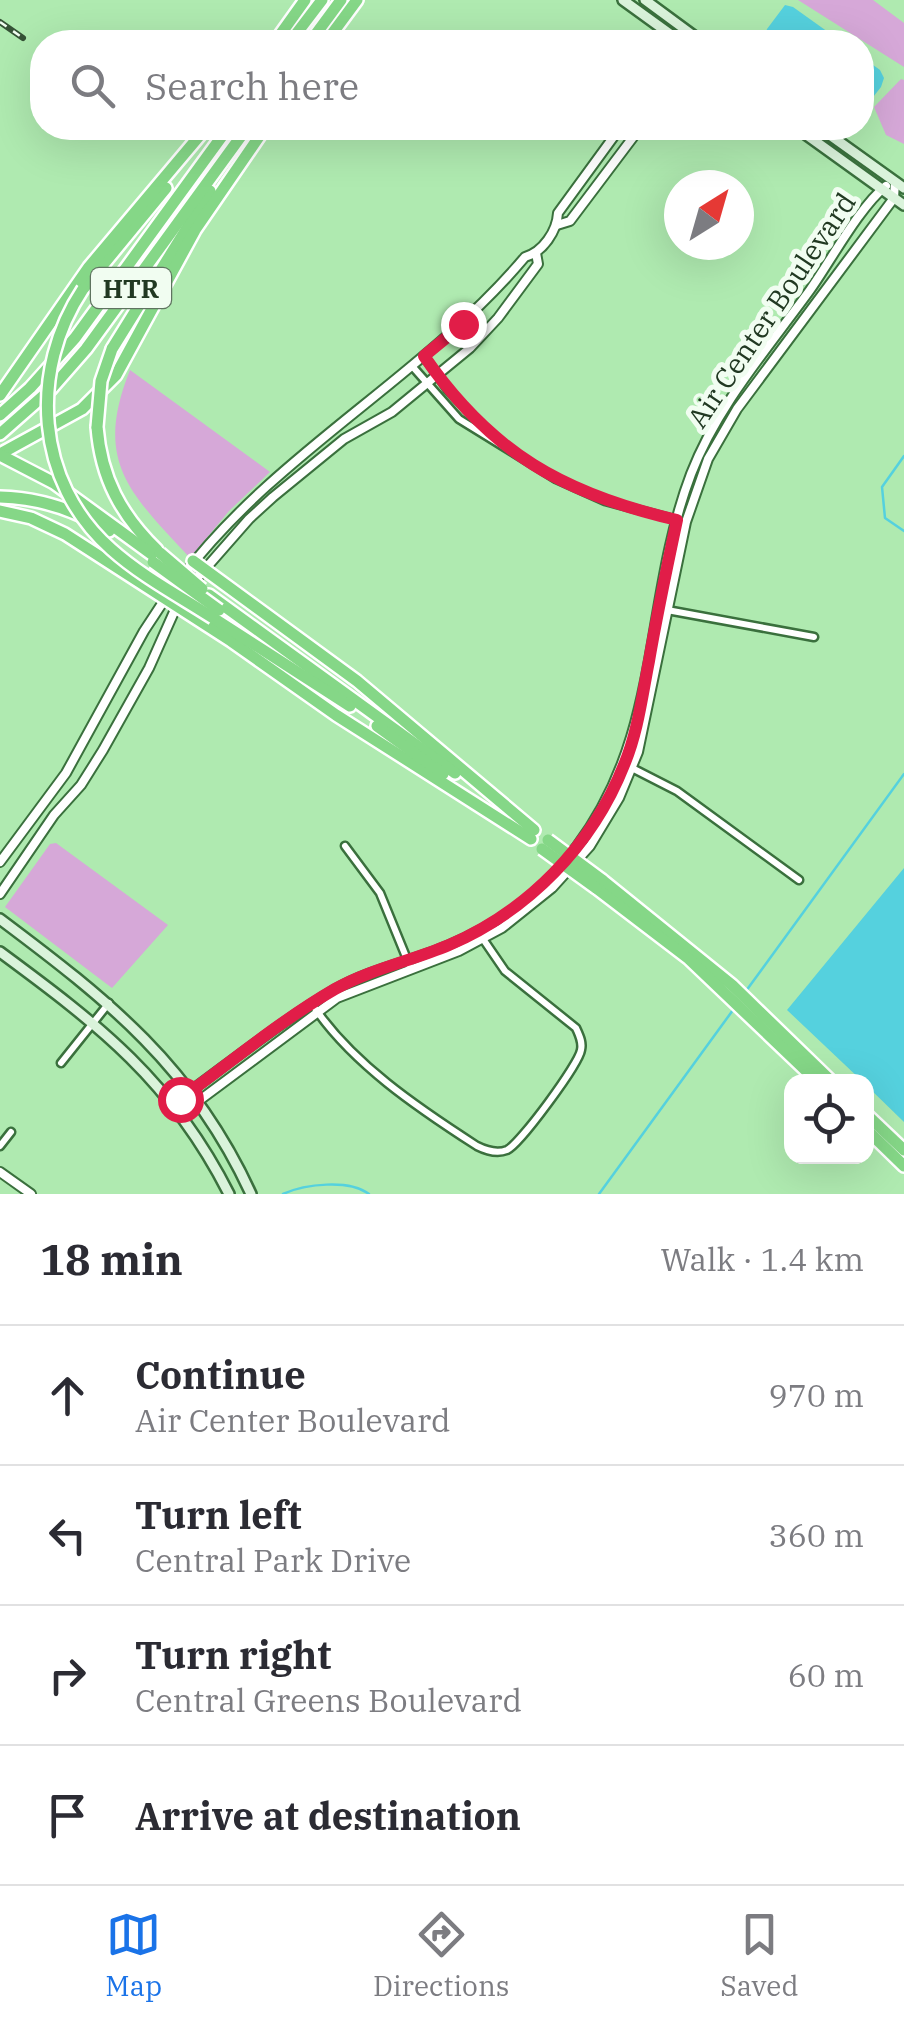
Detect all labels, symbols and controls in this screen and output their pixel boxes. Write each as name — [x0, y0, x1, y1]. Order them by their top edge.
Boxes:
search box — [30, 30, 874, 140]
icon: search — [65, 58, 120, 113]
text: Search here — [145, 61, 359, 110]
north arrow — [664, 170, 754, 260]
street label: Air Center Boulevard — [678, 185, 864, 435]
road number: HTR — [91, 268, 171, 308]
route end — [441, 302, 487, 348]
map controls — [784, 1074, 874, 1164]
button: locate — [784, 1074, 874, 1164]
route start — [158, 1077, 204, 1123]
text: 18 min — [40, 1232, 183, 1287]
text: Walk · 1.4 km — [660, 1238, 864, 1280]
text: Continue — [135, 1350, 306, 1399]
icon: ahead — [40, 1368, 95, 1423]
text: 970 m — [768, 1374, 864, 1416]
text: Air Center Boulevard — [135, 1399, 451, 1441]
text: Turn left — [135, 1490, 302, 1539]
icon: left — [40, 1508, 95, 1563]
text: 360 m — [768, 1514, 864, 1556]
text: Central Park Drive — [135, 1539, 411, 1581]
text: Turn right — [135, 1630, 331, 1679]
icon: right — [40, 1648, 95, 1703]
text: 60 m — [788, 1654, 864, 1696]
text: Central Greens Boulevard — [135, 1679, 522, 1721]
icon: arrive — [40, 1788, 95, 1843]
text: Arrive at destination — [135, 1791, 521, 1840]
tab: Map — [105, 1907, 162, 2004]
tab: Directions — [373, 1907, 509, 2004]
tab: Saved — [720, 1907, 799, 2004]

